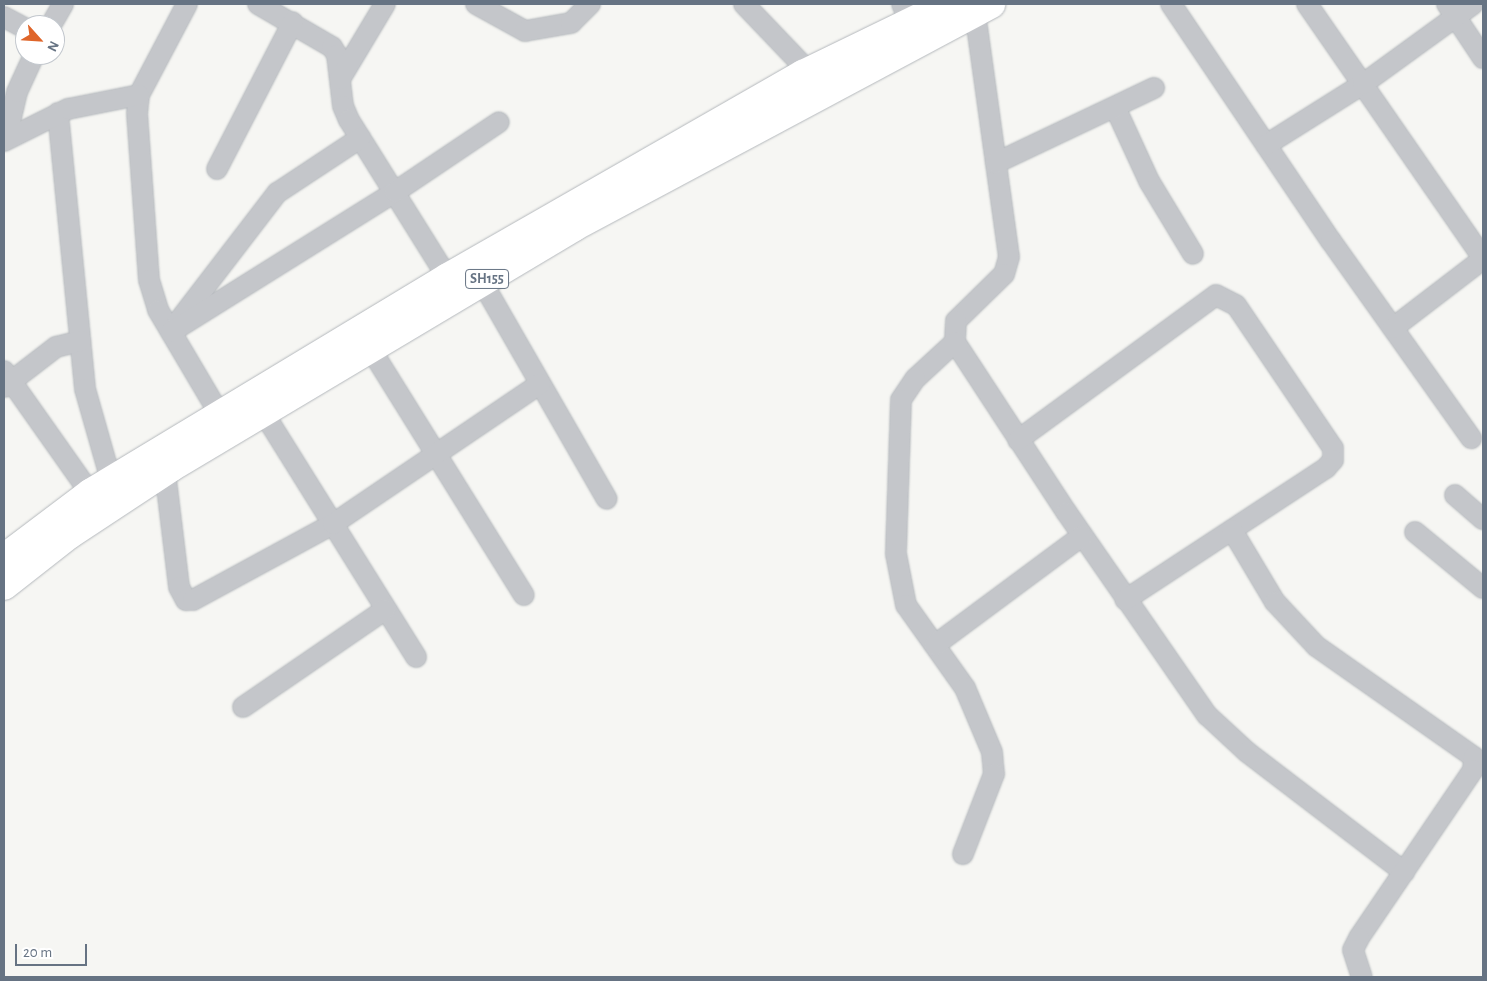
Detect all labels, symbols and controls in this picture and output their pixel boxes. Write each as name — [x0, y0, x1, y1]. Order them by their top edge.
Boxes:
north arrow — [15, 15, 65, 65]
text: N — [44, 39, 61, 54]
road number: SH155 — [464, 268, 510, 290]
scale bar — [18, 934, 90, 966]
text: 20 m — [23, 945, 52, 960]

